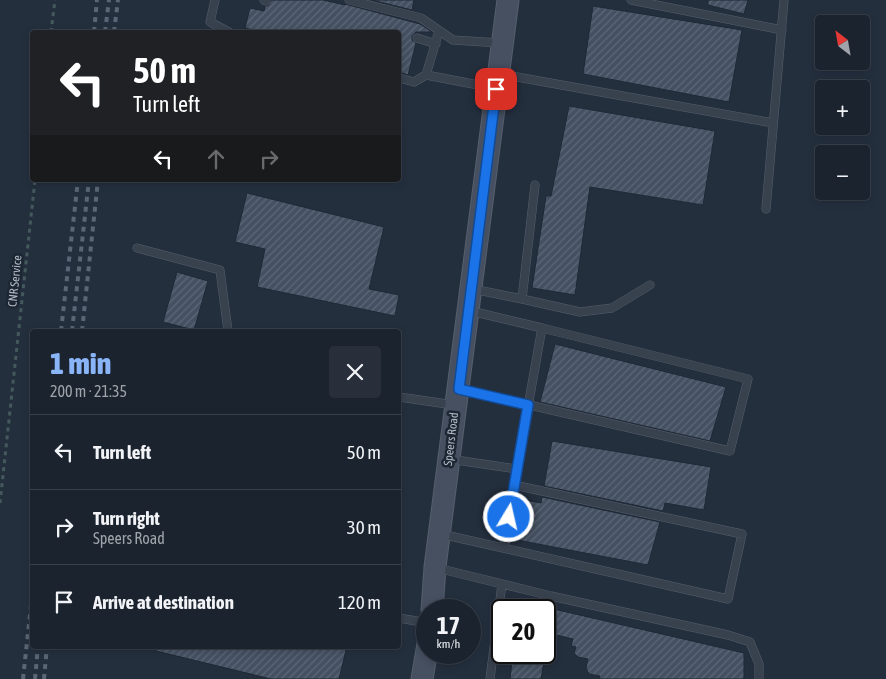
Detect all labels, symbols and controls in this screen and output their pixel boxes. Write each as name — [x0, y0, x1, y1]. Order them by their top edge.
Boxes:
north arrow — [815, 15, 870, 70]
map controls — [815, 15, 870, 200]
icon: left — [50, 50, 115, 115]
text: 50 m — [133, 50, 196, 90]
pin — [475, 68, 517, 110]
icon: arrive — [482, 75, 510, 103]
button: + — [815, 80, 870, 135]
text: Turn left — [133, 91, 200, 117]
icon: left — [149, 145, 177, 173]
icon: ahead — [202, 145, 230, 173]
icon: right — [255, 145, 283, 173]
button: − — [815, 145, 870, 200]
street label: CNR Service — [5, 255, 25, 307]
text: 1 min — [50, 346, 111, 380]
button: close — [329, 346, 381, 398]
text: 200 m · 21:35 — [50, 382, 127, 400]
street label: Speers Road — [441, 411, 461, 467]
icon: left — [50, 438, 78, 466]
text: Turn left — [93, 441, 151, 463]
text: 50 m — [347, 441, 381, 463]
position arrow — [482, 490, 534, 542]
text: Turn right — [93, 507, 160, 529]
icon: right — [50, 513, 78, 541]
text: 30 m — [347, 516, 381, 538]
text: Speers Road — [93, 529, 165, 547]
icon: arrive — [50, 588, 78, 616]
text: Arrive at destination — [93, 591, 234, 613]
text: 120 m — [338, 591, 381, 613]
speed limit sign: 20 — [491, 599, 556, 664]
text: 17 — [437, 611, 460, 639]
text: km/h — [437, 637, 460, 651]

